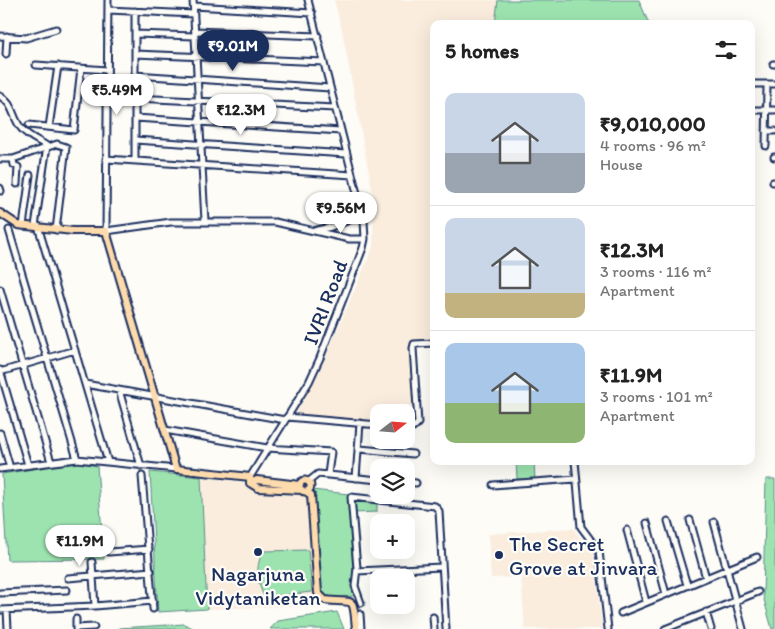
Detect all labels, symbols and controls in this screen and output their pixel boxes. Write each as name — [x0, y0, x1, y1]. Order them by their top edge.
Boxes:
pin: ₹9.01M — [192, 30, 274, 72]
text: ₹9.01M — [208, 36, 258, 55]
icon: filters — [712, 36, 740, 64]
text: 5 homes — [445, 38, 519, 63]
pin: ₹5.49M — [76, 74, 158, 116]
text: ₹5.49M — [92, 80, 142, 99]
pin: ₹12.3M — [200, 94, 282, 136]
text: ₹12.3M — [217, 100, 265, 119]
text: ₹9,010,000 — [600, 111, 706, 136]
icon: home — [485, 113, 545, 173]
text: 4 rooms · 96 m² — [600, 136, 706, 155]
text: House — [600, 155, 643, 174]
pin: ₹9.56M — [300, 192, 382, 234]
text: ₹9.56M — [316, 198, 366, 217]
text: ₹12.3M — [600, 237, 664, 262]
icon: home — [485, 238, 545, 298]
street label: IVRI Road — [297, 256, 353, 348]
text: 3 rooms · 116 m² — [600, 262, 711, 281]
text: Apartment — [600, 281, 675, 300]
text: ₹11.9M — [600, 362, 662, 387]
icon: home — [485, 363, 545, 423]
text: 3 rooms · 101 m² — [600, 387, 713, 406]
north arrow — [370, 404, 415, 449]
map controls — [370, 404, 415, 614]
text: Apartment — [600, 406, 675, 425]
button: layers — [370, 459, 415, 504]
button: + — [370, 514, 415, 559]
pin: ₹11.9M — [39, 524, 121, 567]
text: ₹11.9M — [56, 531, 104, 550]
place label: The Secret Grove at Jinvara — [509, 531, 657, 580]
marker: Nagarjuna Vidytaniketan — [252, 546, 264, 558]
marker: The Secret Grove at Jinvara — [493, 549, 505, 561]
place label: Nagarjuna Vidytaniketan — [195, 561, 321, 610]
button: − — [370, 569, 415, 614]

